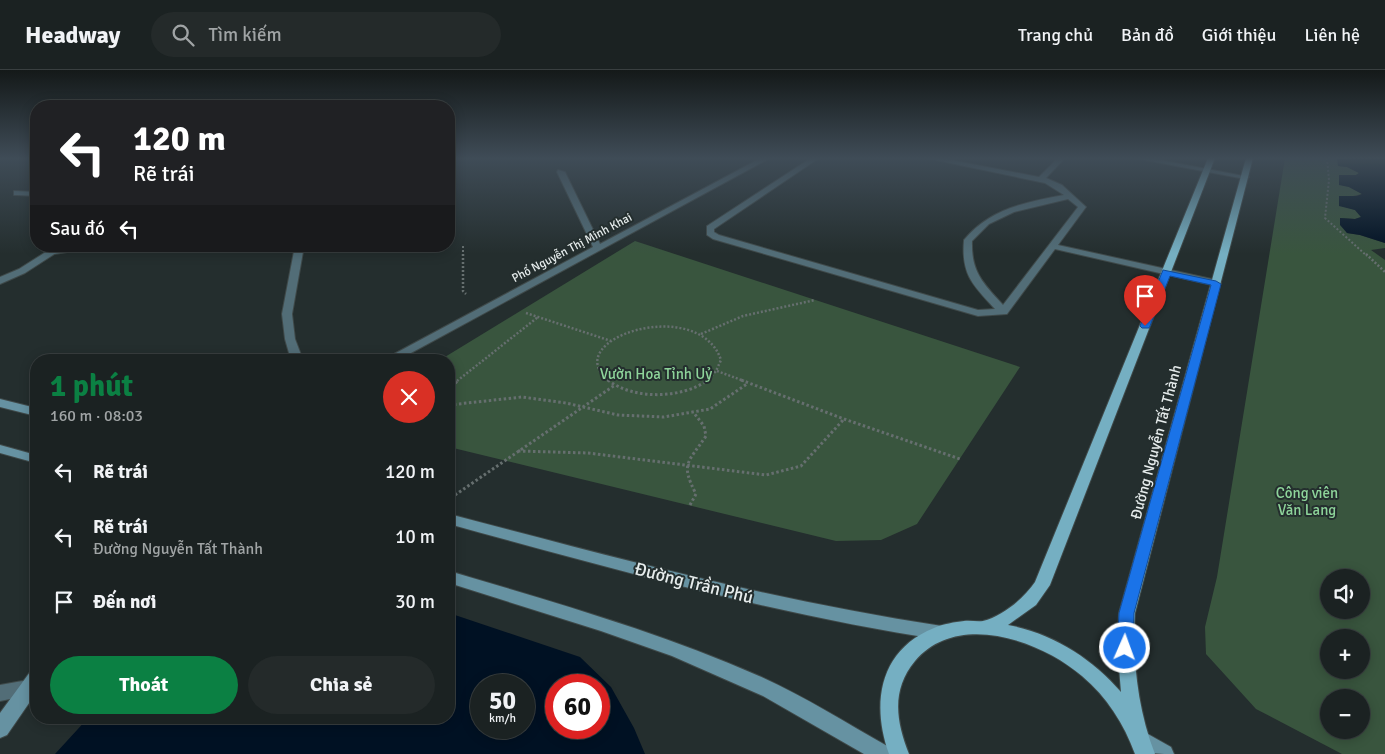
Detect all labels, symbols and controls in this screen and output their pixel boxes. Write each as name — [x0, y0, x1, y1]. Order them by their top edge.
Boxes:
search box — [151, 12, 501, 57]
text: Headway — [25, 20, 121, 50]
icon: search — [169, 21, 197, 49]
text: Tìm kiếm — [209, 23, 282, 47]
text: Trang chủ — [1018, 24, 1093, 46]
text: Bản đồ — [1121, 24, 1174, 46]
text: Giới thiệu — [1202, 24, 1276, 46]
text: Liên hệ — [1304, 24, 1360, 46]
text: 120 m — [133, 117, 226, 160]
icon: left — [50, 120, 115, 185]
text: Rẽ trái — [133, 160, 195, 187]
street label: Phố Nguyễn Thị Minh Khai — [509, 210, 635, 286]
icon: left — [115, 215, 143, 243]
text: Sau đó — [50, 217, 105, 241]
pin — [1124, 275, 1166, 326]
icon: arrive — [1131, 282, 1159, 310]
street label: Đường Nguyễn Tất Thành — [1126, 362, 1185, 521]
park label: Vườn Hoa Tỉnh Uỷ — [600, 365, 712, 383]
text: 1 phút — [50, 368, 133, 405]
button: close — [383, 371, 435, 423]
text: 160 m · 08:03 — [50, 406, 143, 426]
icon: left — [50, 458, 78, 486]
text: Rẽ trái — [93, 460, 148, 484]
text: 120 m — [385, 460, 435, 484]
park label: Công viên Văn Lang — [1276, 484, 1338, 519]
text: Rẽ trái — [93, 515, 148, 539]
icon: left — [50, 523, 78, 551]
text: 10 m — [395, 525, 435, 549]
text: Đường Nguyễn Tất Thành — [93, 539, 263, 559]
street label: Đường Trần Phú — [632, 558, 756, 608]
map controls — [1320, 569, 1370, 739]
button: sound — [1320, 569, 1370, 619]
icon: arrive — [50, 588, 78, 616]
text: Đến nơi — [93, 590, 156, 614]
text: 30 m — [395, 590, 435, 614]
position arrow — [1098, 621, 1150, 673]
button: + — [1320, 629, 1370, 679]
button: Thoát — [50, 656, 238, 714]
button: Chia sẻ — [248, 656, 435, 714]
speed limit sign: 60 — [545, 674, 610, 739]
text: 50 — [489, 685, 516, 716]
button: − — [1320, 689, 1370, 739]
text: km/h — [489, 711, 516, 726]

